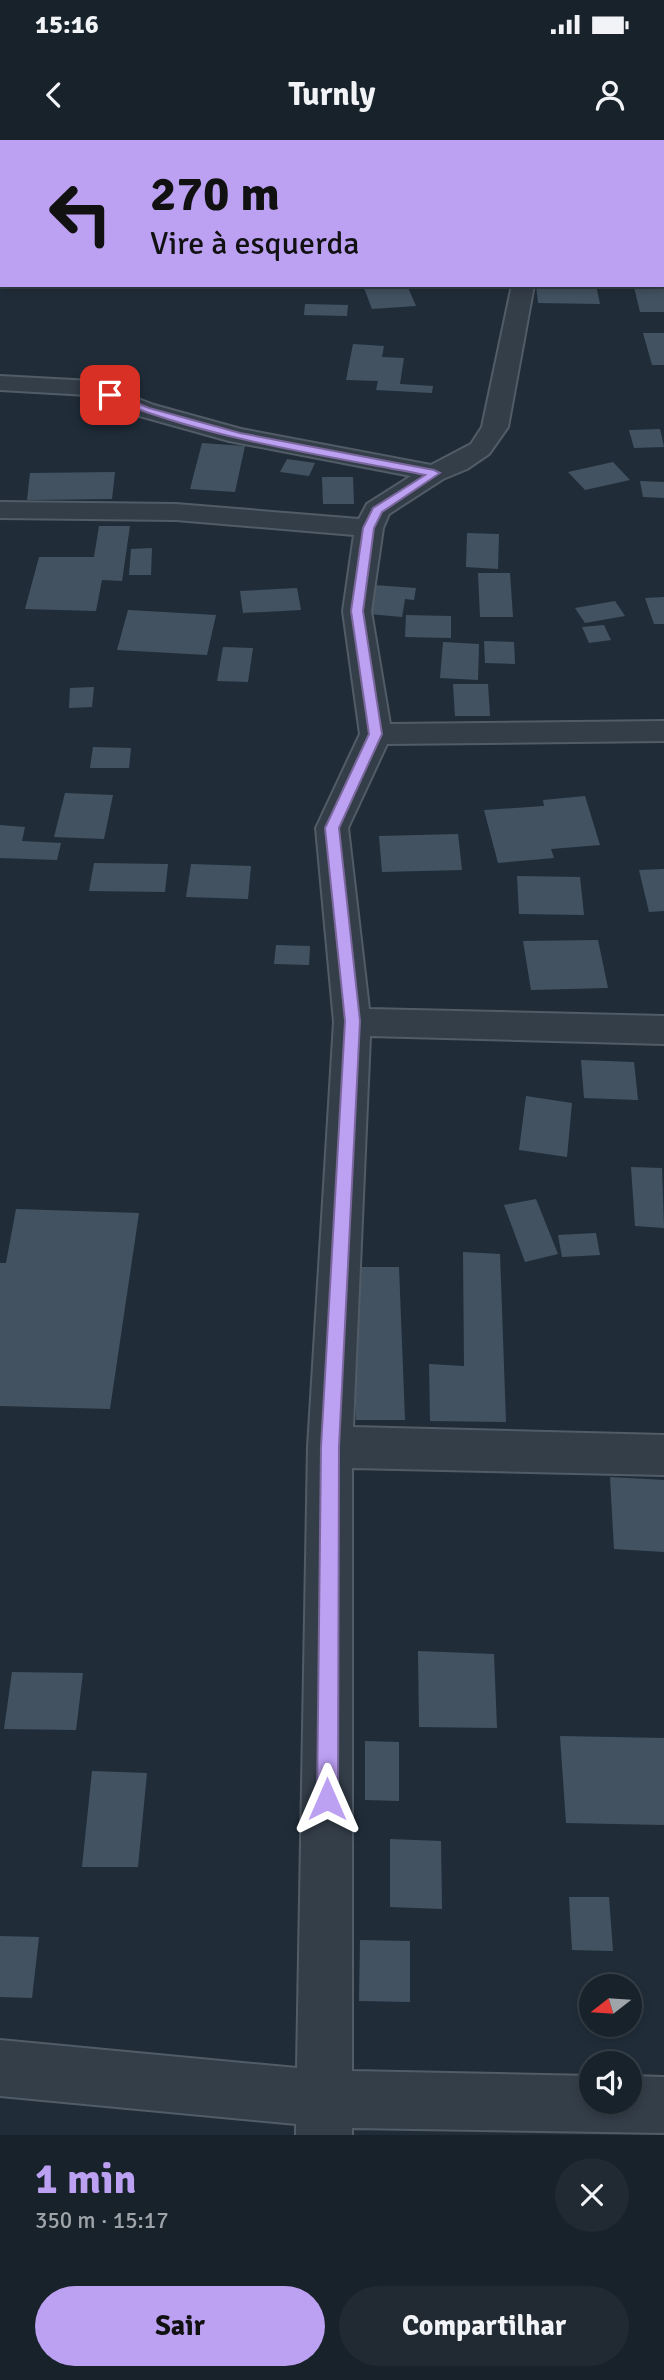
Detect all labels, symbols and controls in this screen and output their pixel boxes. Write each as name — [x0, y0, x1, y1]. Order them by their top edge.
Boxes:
text: 15:16 — [35, 9, 99, 41]
text: Turnly — [289, 75, 375, 114]
icon: back — [35, 76, 73, 114]
icon: person — [591, 76, 629, 114]
text: 270 m — [150, 164, 280, 224]
icon: left — [35, 168, 126, 259]
text: Vire à esquerda — [150, 224, 360, 263]
pin — [80, 365, 140, 425]
icon: arrive — [91, 376, 129, 414]
position arrow — [290, 1762, 364, 1836]
north arrow — [579, 1974, 642, 2037]
map controls — [579, 1974, 642, 2114]
button: sound — [579, 2051, 642, 2114]
text: 1 min — [35, 2154, 136, 2205]
button: close — [555, 2158, 629, 2232]
text: 350 m · 15:17 — [35, 2206, 169, 2235]
button: Sair — [35, 2286, 325, 2366]
button: Compartilhar — [339, 2286, 629, 2366]

